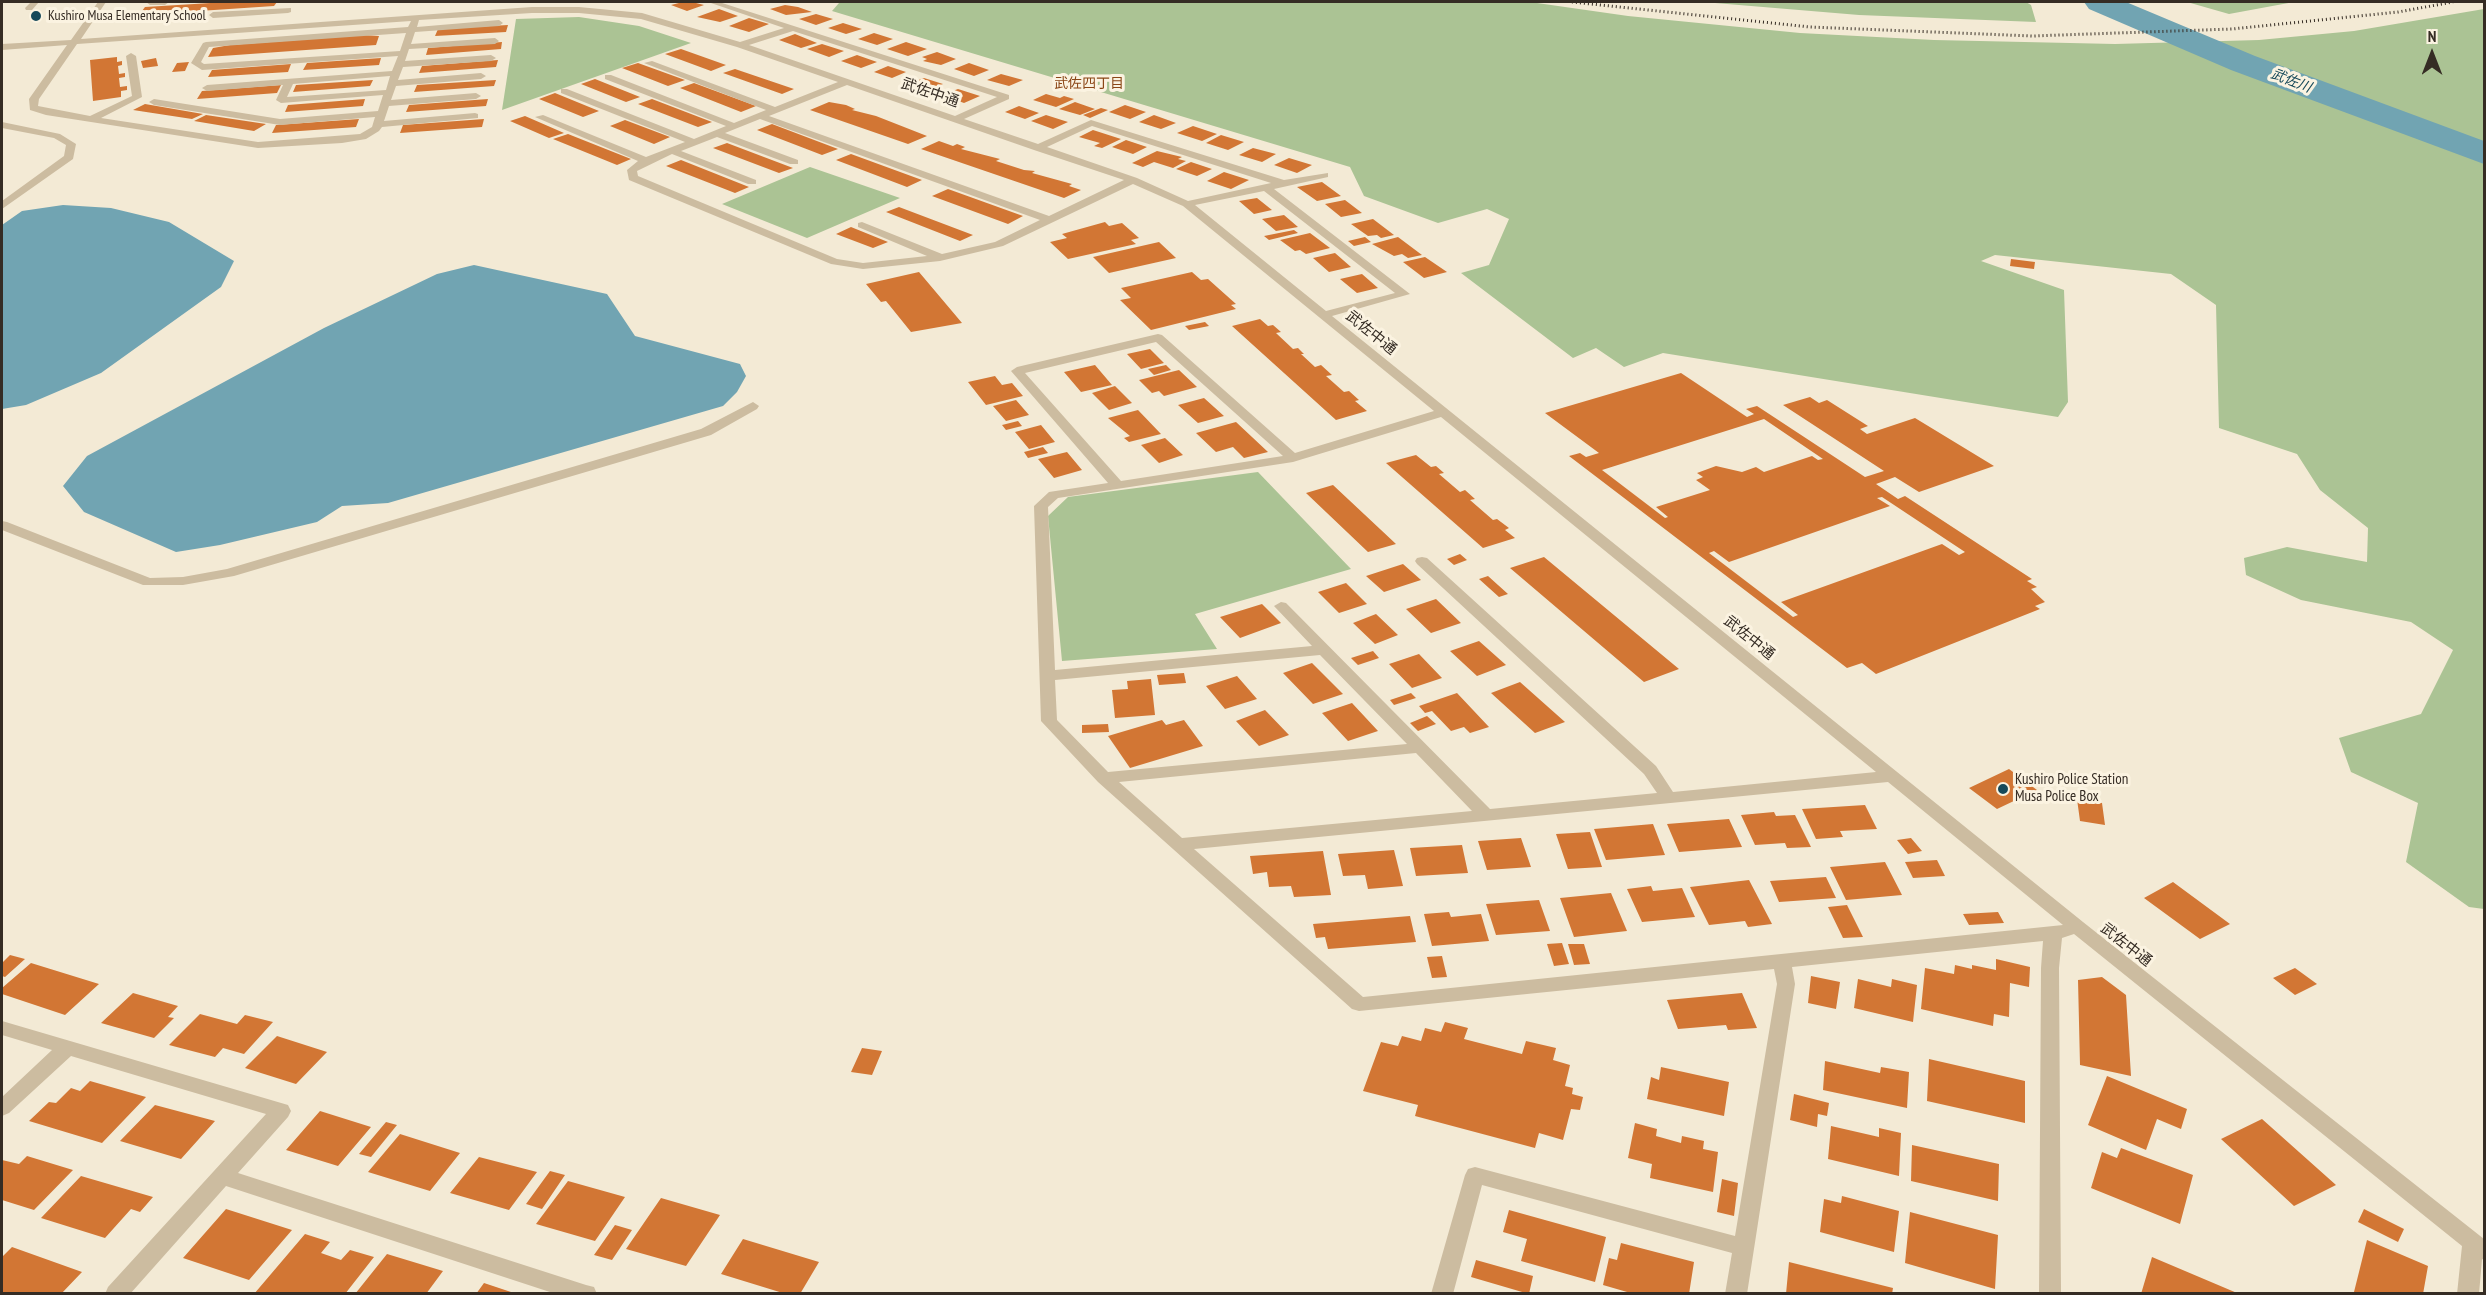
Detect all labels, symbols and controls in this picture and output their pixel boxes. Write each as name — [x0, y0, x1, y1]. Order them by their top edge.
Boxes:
place label: Kushiro Musa Elementary School — [48, 8, 206, 24]
marker: Kushiro Musa Elementary School — [29, 9, 43, 23]
north arrow — [2402, 24, 2462, 84]
text: N — [2428, 26, 2436, 46]
water label: 武佐川 — [2268, 66, 2314, 96]
street label: 武佐中通 — [899, 75, 961, 111]
district label: 武佐四丁目 — [1054, 76, 1124, 92]
street label: 武佐中通 — [1342, 307, 1400, 359]
street label: 武佐中通 — [1720, 612, 1778, 664]
place label: Kushiro Police Station Musa Police Box — [2015, 771, 2128, 806]
marker: Kushiro Police Station Musa Police Box — [1996, 782, 2010, 796]
street label: 武佐中通 — [2097, 919, 2155, 971]

